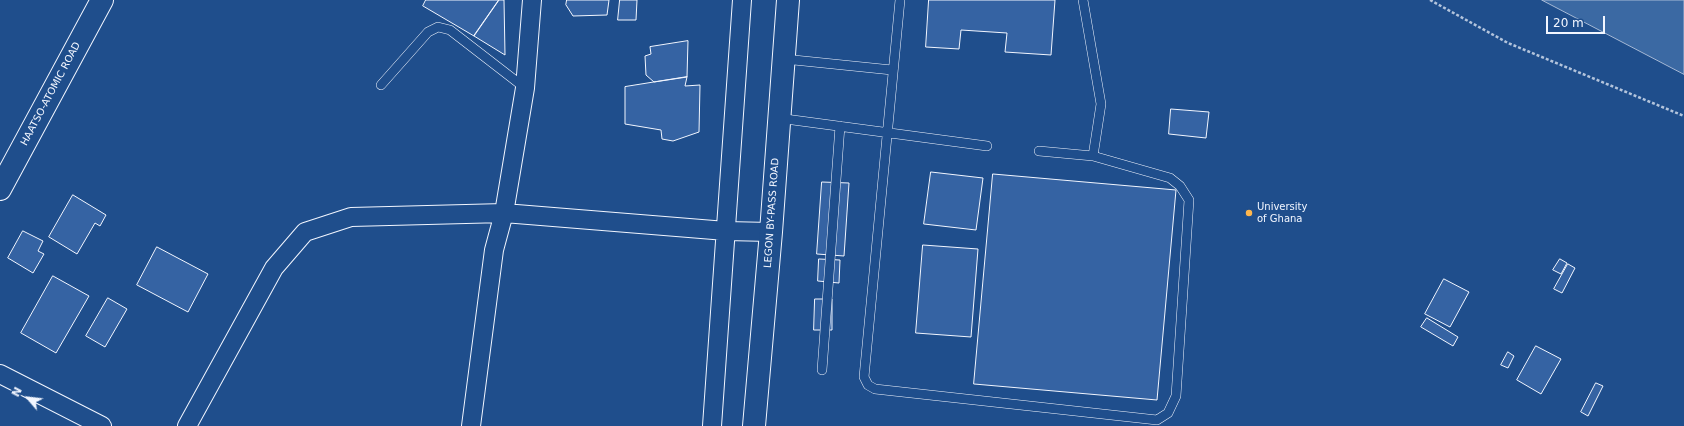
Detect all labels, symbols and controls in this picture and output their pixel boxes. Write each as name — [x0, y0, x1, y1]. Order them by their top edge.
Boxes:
scale bar — [1548, 8, 1607, 34]
text: 20 m — [1553, 16, 1584, 30]
street label: HAATSO-ATOMIC ROAD — [19, 40, 83, 148]
street label: LEGON BY-PASS ROAD — [762, 158, 782, 268]
place label: University of Ghana — [1257, 201, 1307, 224]
marker: University of Ghana — [1244, 208, 1254, 218]
north arrow — [8, 378, 48, 418]
text: N — [9, 385, 25, 399]

